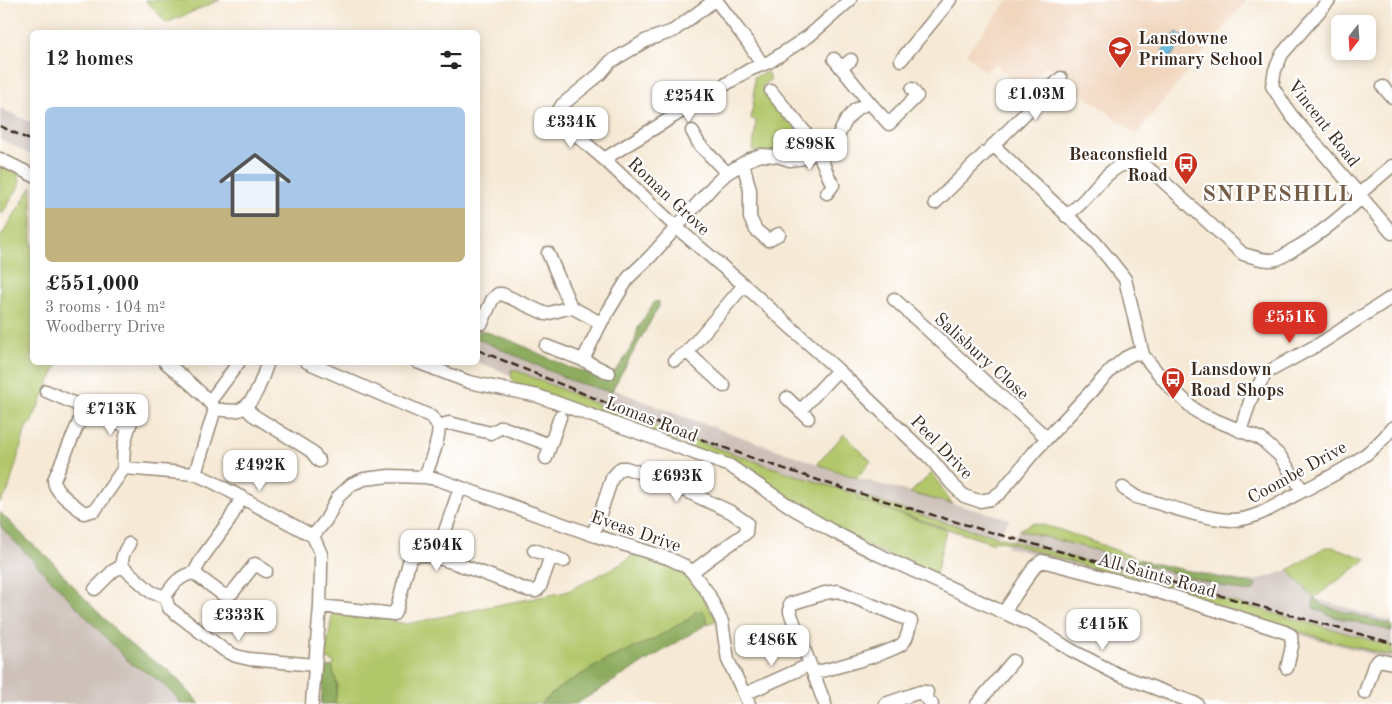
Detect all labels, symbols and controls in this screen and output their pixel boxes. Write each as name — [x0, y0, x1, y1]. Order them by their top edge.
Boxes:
north arrow — [1331, 15, 1376, 60]
map controls — [1331, 15, 1376, 60]
place label: Lansdowne Primary School — [1138, 30, 1263, 69]
school or university icon: Lansdowne Primary School — [1107, 35, 1133, 69]
icon: filters — [437, 46, 465, 74]
text: 12 homes — [45, 49, 133, 70]
street label: Vincent Road — [1284, 77, 1363, 171]
pin: £1.03M — [995, 78, 1077, 121]
pin: £254K — [654, 80, 724, 123]
text: £1.03M — [1007, 87, 1065, 103]
text: £254K — [663, 89, 715, 105]
pin: £334K — [536, 106, 606, 149]
text: £334K — [545, 115, 597, 131]
pin: £898K — [775, 128, 845, 171]
text: £898K — [784, 137, 836, 153]
icon: home — [210, 140, 300, 230]
place label: Beaconsfield Road — [1068, 146, 1168, 185]
bus stop icon: Beaconsfield Road — [1173, 151, 1199, 185]
street label: Roman Grove — [624, 154, 713, 239]
district label: SNIPESHILL — [1202, 184, 1354, 206]
text: £551,000 — [45, 274, 139, 295]
text: 3 rooms · 104 m² — [45, 300, 165, 316]
pin: £551K — [1255, 302, 1325, 344]
street label: Salisbury Close — [931, 310, 1032, 404]
text: £551K — [1264, 310, 1316, 326]
text: Woodberry Drive — [45, 320, 165, 336]
place label: Lansdown Road Shops — [1190, 361, 1284, 400]
bus stop icon: Lansdown Road Shops — [1160, 366, 1186, 400]
pin: £713K — [76, 394, 146, 436]
street label: Lomas Road — [603, 394, 700, 446]
text: £713K — [85, 402, 137, 418]
street label: Peel Drive — [907, 412, 976, 483]
street label: Coombe Drive — [1245, 438, 1350, 507]
pin: £492K — [225, 450, 295, 492]
text: £492K — [234, 458, 286, 474]
pin: £693K — [642, 460, 712, 503]
text: £693K — [651, 469, 703, 485]
street label: Eveas Drive — [588, 508, 683, 556]
pin: £504K — [402, 530, 472, 572]
text: £504K — [411, 538, 463, 554]
street label: All Saints Road — [1095, 550, 1218, 601]
pin: £333K — [204, 600, 274, 642]
text: £333K — [213, 608, 265, 624]
pin: £415K — [1068, 608, 1138, 651]
text: £415K — [1077, 617, 1129, 633]
pin: £486K — [737, 624, 807, 667]
text: £486K — [746, 633, 798, 649]

